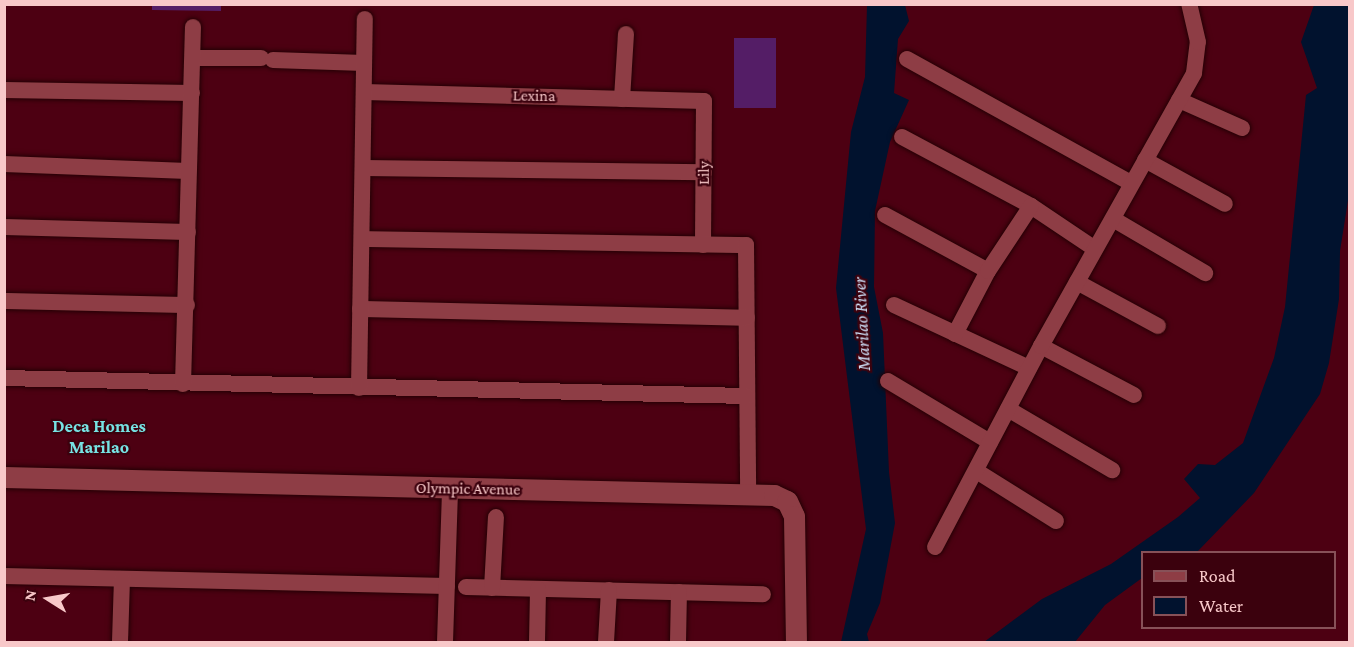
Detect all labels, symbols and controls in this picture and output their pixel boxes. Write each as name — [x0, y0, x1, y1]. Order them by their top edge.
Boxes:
street label: Lexina — [513, 86, 555, 106]
street label: Lily — [694, 161, 714, 185]
water label: Marilao River — [849, 277, 875, 371]
district label: Deca Homes Marilao — [52, 416, 146, 458]
street label: Olympic Avenue — [416, 478, 520, 500]
legend — [1141, 551, 1336, 629]
text: Road — [1199, 566, 1236, 586]
north arrow — [18, 569, 78, 629]
text: N — [20, 588, 39, 602]
text: Water — [1199, 596, 1243, 616]

